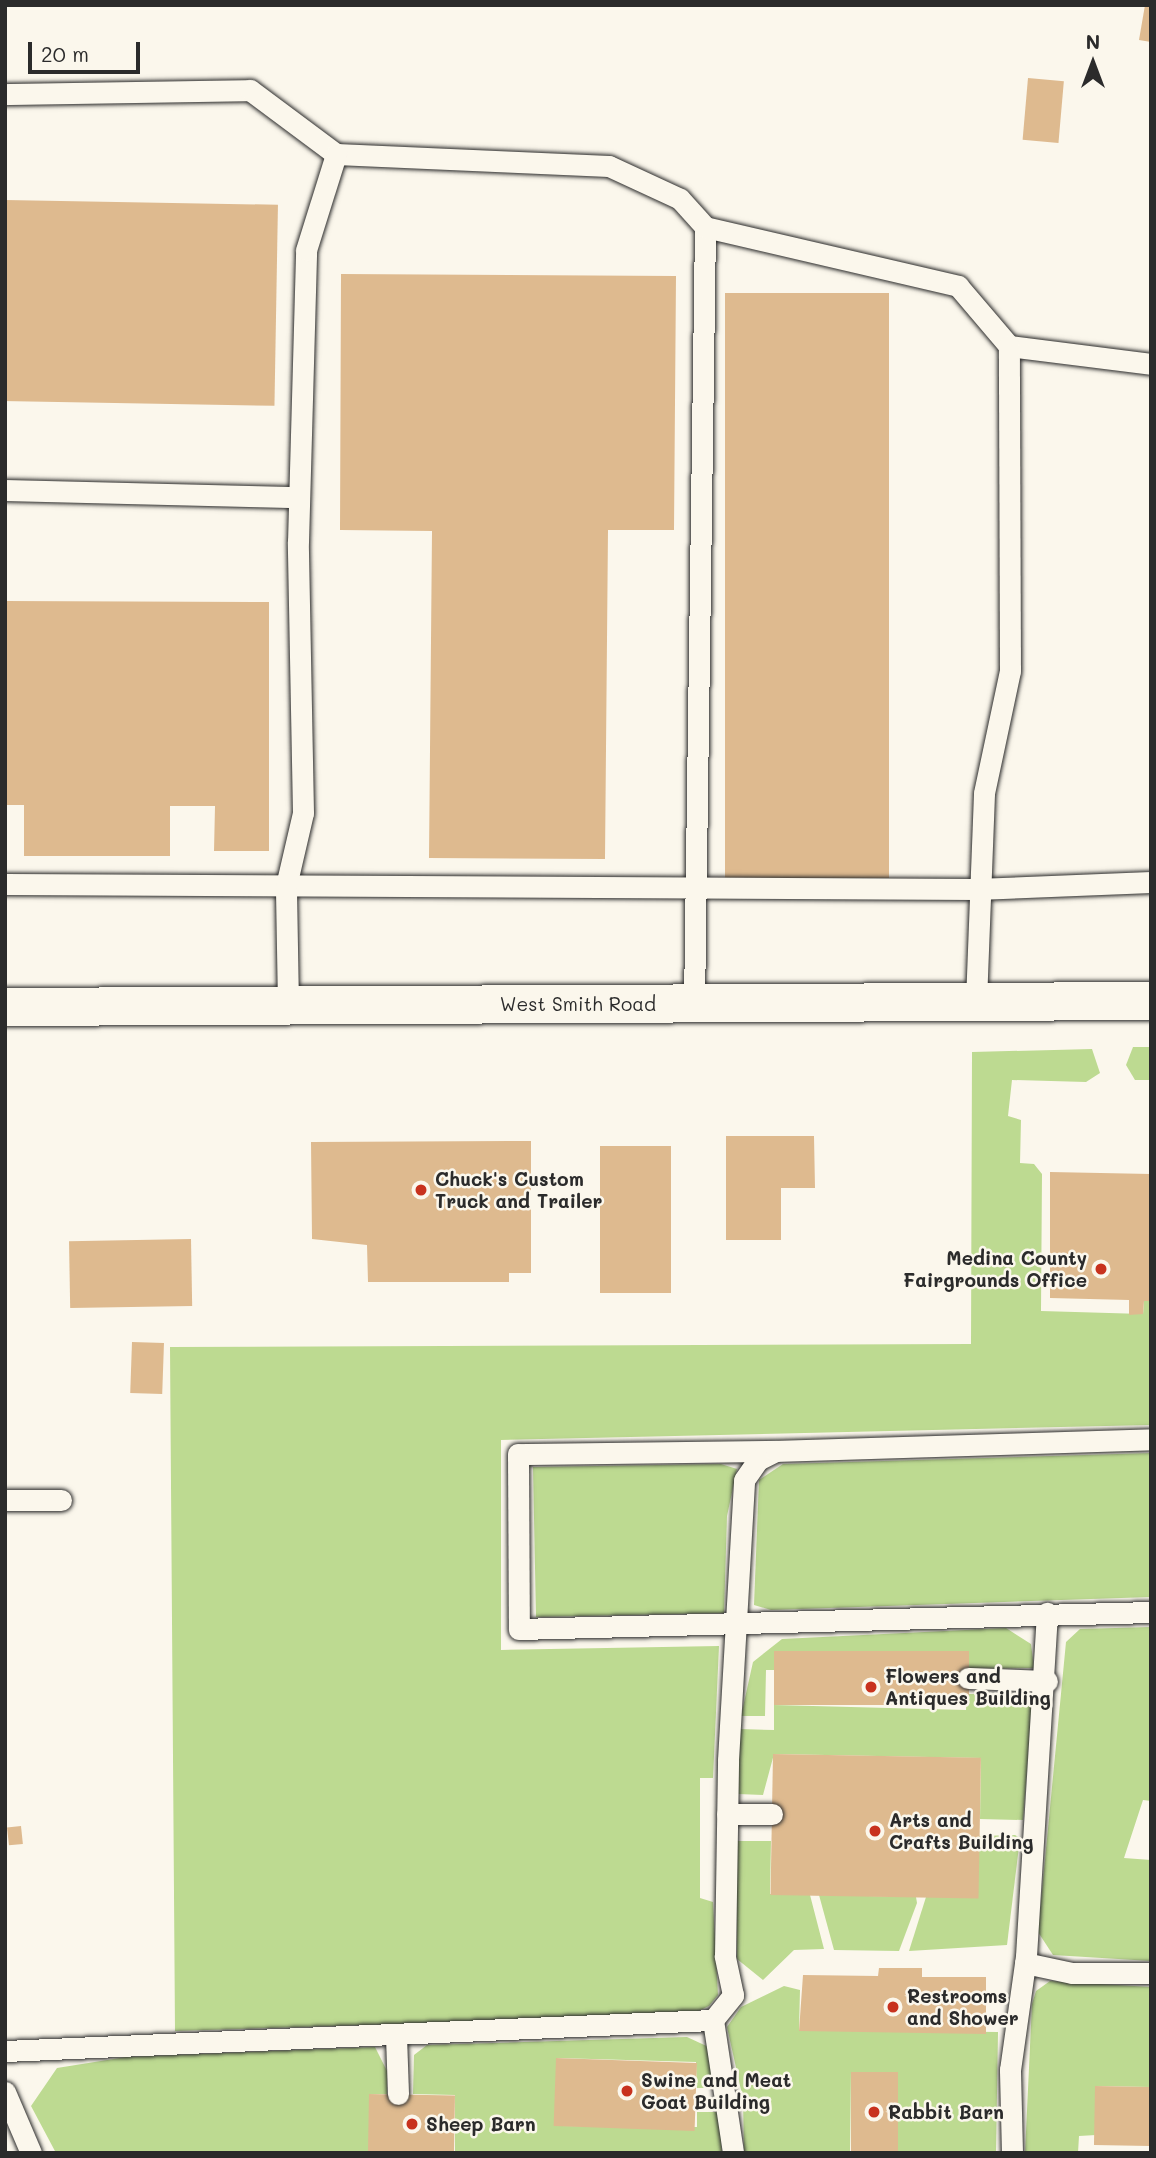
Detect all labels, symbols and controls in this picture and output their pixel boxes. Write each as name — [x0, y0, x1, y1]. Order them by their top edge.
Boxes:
scale bar — [32, 28, 144, 72]
north arrow — [1058, 28, 1128, 98]
text: N — [1086, 29, 1100, 54]
text: 20 m — [41, 40, 89, 67]
street label: West Smith Road — [500, 993, 656, 1015]
place label: Chuck's Custom Truck and Trailer — [435, 1168, 602, 1212]
marker: Chuck's Custom Truck and Trailer — [413, 1182, 429, 1198]
place label: Medina County Fairgrounds Office — [903, 1247, 1087, 1291]
marker: Medina County Fairgrounds Office — [1093, 1261, 1109, 1277]
place label: Flowers and Antiques Building — [885, 1665, 1051, 1709]
marker: Flowers and Antiques Building — [863, 1679, 879, 1695]
place label: Arts and Crafts Building — [889, 1809, 1034, 1853]
marker: Arts and Crafts Building — [867, 1823, 883, 1839]
place label: Restrooms and Shower — [907, 1985, 1019, 2029]
marker: Restrooms and Shower — [885, 1999, 901, 2015]
place label: Swine and Meat Goat Building — [641, 2069, 791, 2113]
marker: Swine and Meat Goat Building — [619, 2083, 635, 2099]
place label: Rabbit Barn — [888, 2101, 1004, 2123]
marker: Rabbit Barn — [866, 2104, 882, 2120]
place label: Sheep Barn — [426, 2113, 536, 2135]
marker: Sheep Barn — [404, 2116, 420, 2132]

